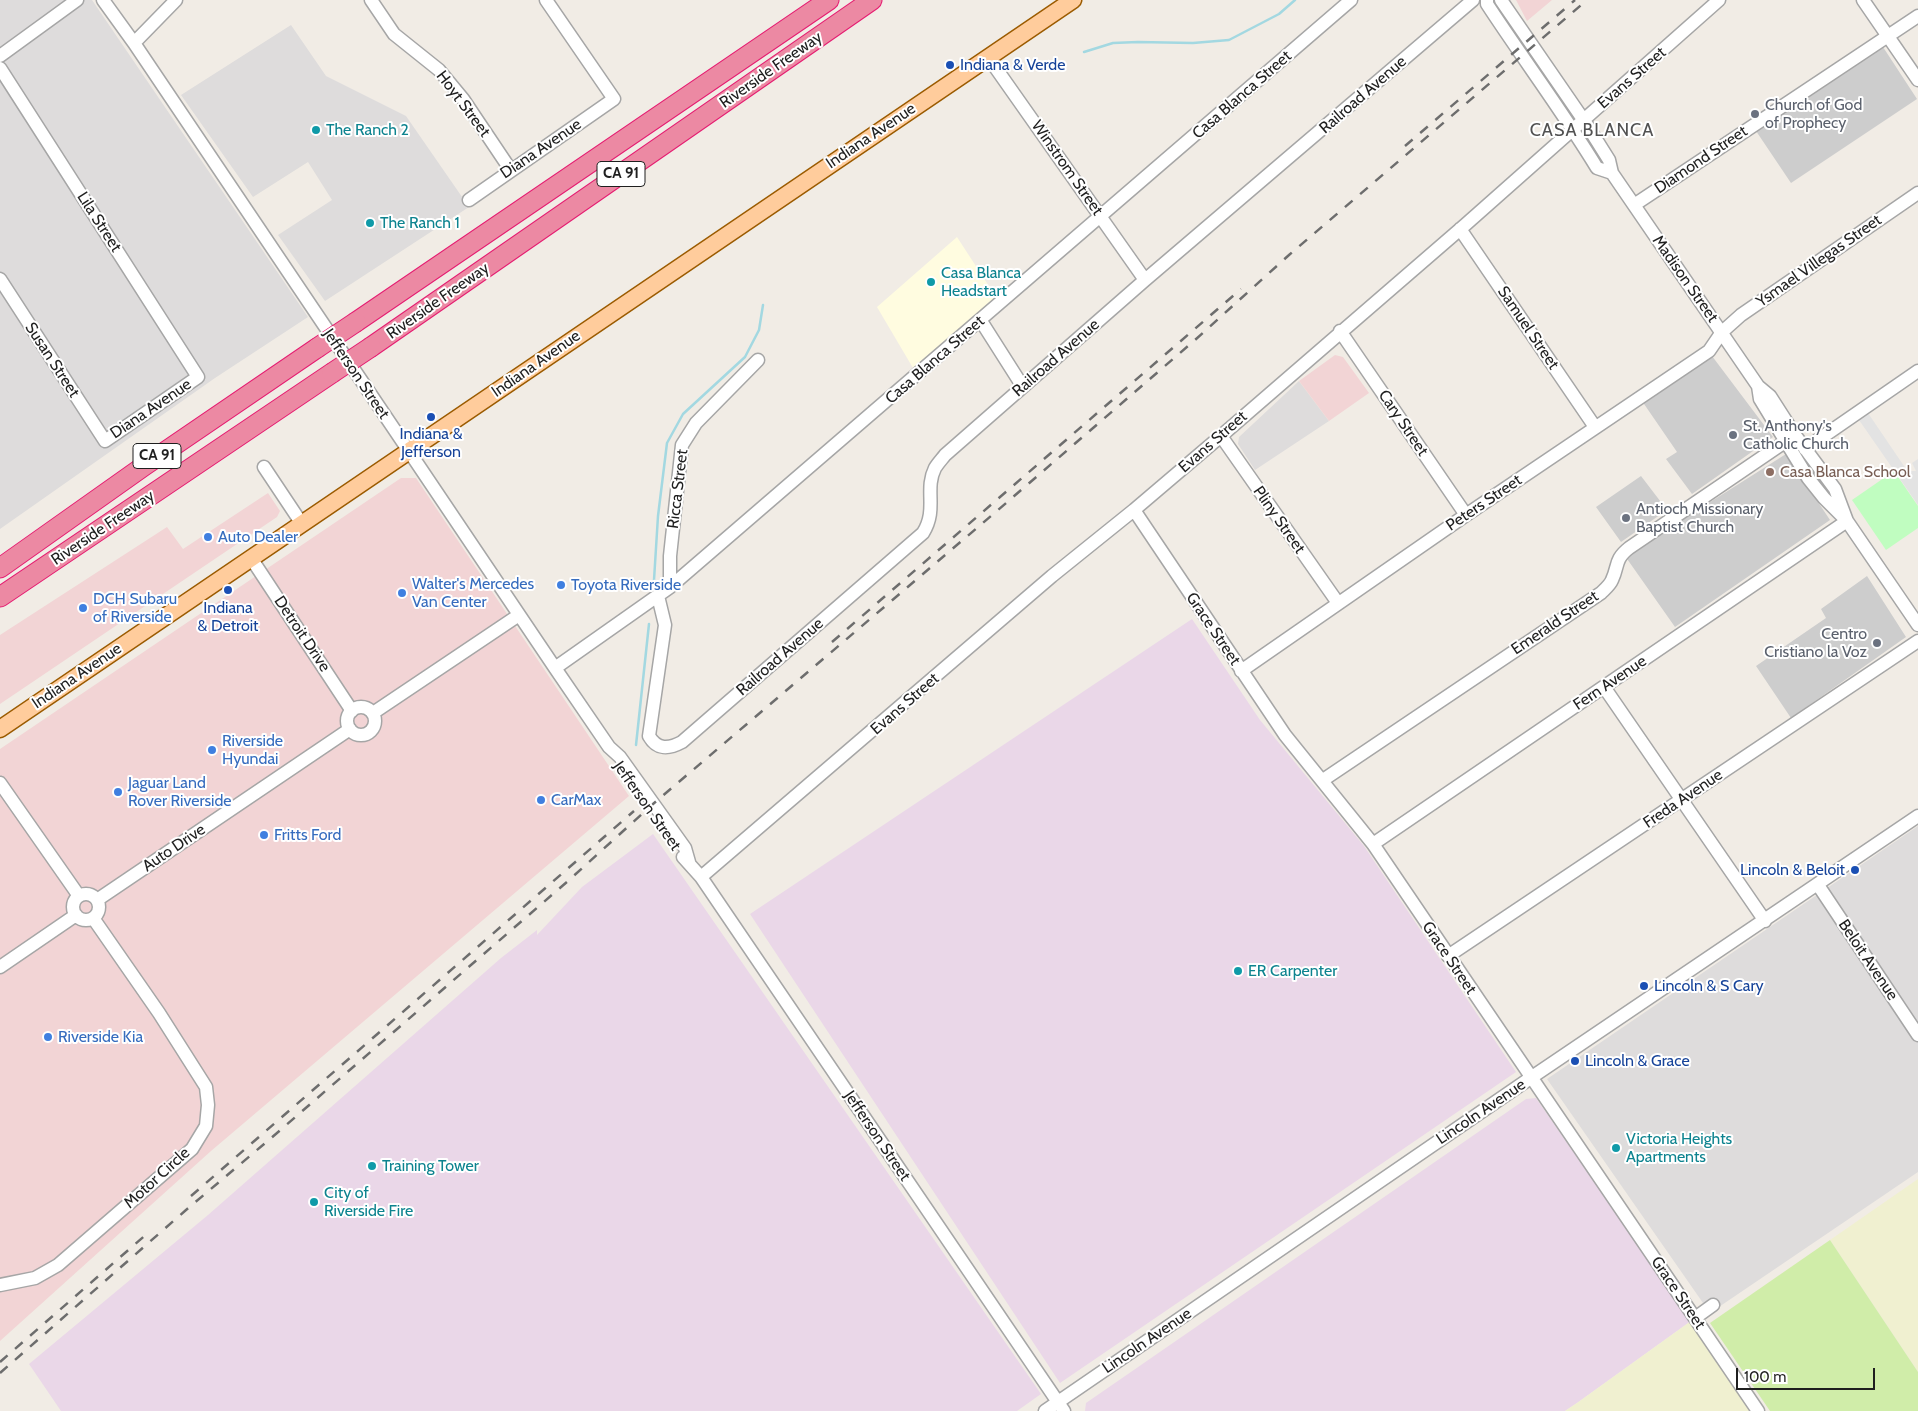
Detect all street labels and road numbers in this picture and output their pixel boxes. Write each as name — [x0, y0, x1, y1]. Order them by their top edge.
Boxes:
street label: Riverside Freeway — [716, 28, 826, 112]
street label: Evans Street — [1594, 43, 1670, 113]
street label: Casa Blanca Street — [1189, 47, 1295, 143]
street label: Railroad Avenue — [1316, 52, 1410, 138]
street label: Hoyt Street — [432, 67, 494, 141]
street label: Indiana Avenue — [823, 99, 919, 173]
street label: Diana Avenue — [497, 115, 585, 183]
street label: Winstrom Street — [1027, 117, 1107, 219]
street label: Diamond Street — [1651, 122, 1751, 198]
road number: CA 91 — [597, 162, 645, 186]
street label: Lila Street — [73, 188, 125, 256]
street label: Ysmael Villegas Street — [1753, 211, 1885, 311]
street label: Madison Street — [1648, 232, 1722, 326]
street label: Riverside Freeway — [383, 259, 493, 343]
street label: Samuel Street — [1493, 283, 1563, 373]
street label: Casa Blanca Street — [882, 312, 988, 408]
street label: Railroad Avenue — [1009, 315, 1103, 401]
street label: Susan Street — [21, 319, 83, 401]
street label: Jefferson Street — [319, 325, 393, 423]
street label: Indiana Avenue — [488, 326, 584, 402]
street label: Diana Avenue — [107, 375, 195, 443]
street label: Cary Street — [1374, 386, 1432, 460]
street label: Evans Street — [1175, 407, 1251, 477]
road number: CA 91 — [133, 444, 181, 468]
street label: Ricca Street — [664, 448, 692, 530]
street label: Peters Street — [1443, 471, 1525, 535]
street label: Pliny Street — [1249, 483, 1309, 557]
street label: Riverside Freeway — [48, 486, 158, 570]
street label: Emerald Street — [1508, 587, 1602, 659]
street label: Grace Street — [1182, 589, 1244, 669]
street label: Detroit Drive — [270, 593, 334, 675]
street label: Railroad Avenue — [733, 614, 827, 700]
street label: Indiana Avenue — [29, 639, 125, 713]
street label: Fern Avenue — [1570, 652, 1650, 714]
street label: Evans Street — [867, 669, 943, 739]
street label: Jefferson Street — [609, 758, 685, 854]
street label: Freda Avenue — [1640, 765, 1726, 833]
street label: Auto Drive — [139, 820, 209, 876]
street label: Beloit Avenue — [1834, 916, 1902, 1004]
street label: Grace Street — [1418, 918, 1480, 998]
street label: Lincoln Avenue — [1433, 1075, 1529, 1149]
street label: Jefferson Street — [840, 1087, 914, 1185]
street label: Motor Circle — [120, 1143, 194, 1213]
street label: Grace Street — [1647, 1253, 1709, 1333]
street label: Lincoln Avenue — [1099, 1304, 1195, 1378]

